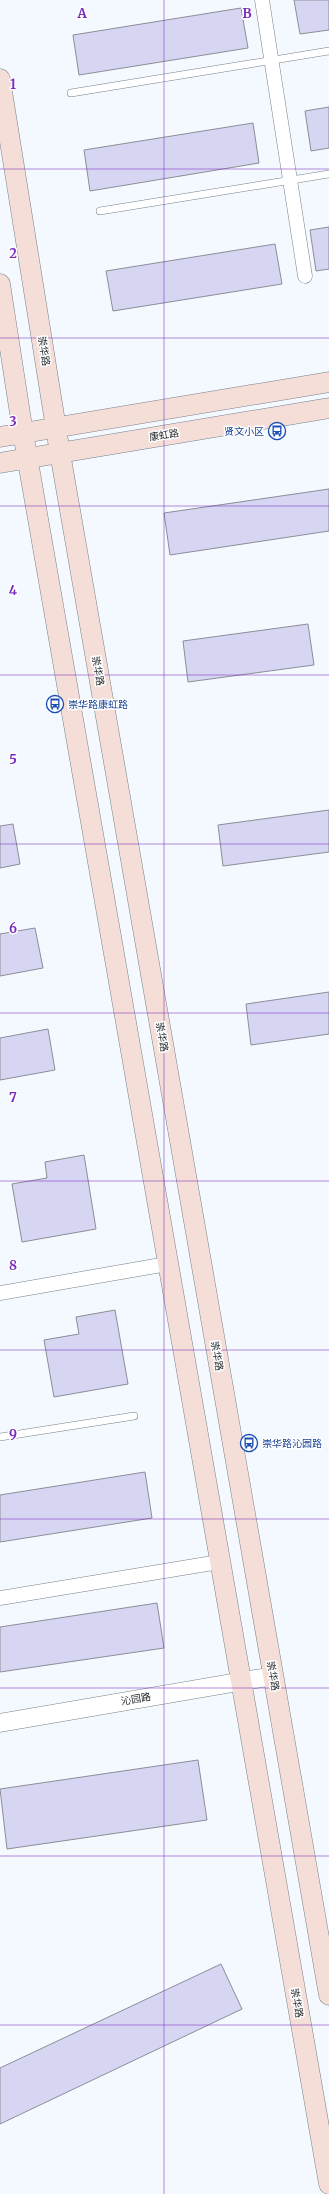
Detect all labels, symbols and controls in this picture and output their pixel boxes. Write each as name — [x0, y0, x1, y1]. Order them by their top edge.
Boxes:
text: A — [76, 5, 87, 22]
text: B — [242, 5, 252, 22]
text: 1 — [10, 76, 16, 93]
text: 2 — [9, 245, 17, 262]
street label: 崇华路 — [35, 335, 53, 367]
text: 3 — [9, 413, 17, 430]
bus stop icon: 贤文小区 — [267, 421, 287, 441]
place label: 贤文小区 — [224, 425, 264, 438]
street label: 康虹路 — [148, 426, 180, 444]
text: 4 — [9, 582, 18, 599]
street label: 崇华路 — [89, 655, 107, 687]
bus stop icon: 崇华路康虹路 — [45, 694, 65, 714]
place label: 崇华路康虹路 — [68, 698, 128, 711]
text: 5 — [9, 751, 17, 768]
text: 6 — [9, 920, 17, 937]
street label: 崇华路 — [153, 1021, 171, 1053]
text: 7 — [9, 1089, 17, 1106]
text: 8 — [9, 1257, 17, 1274]
street label: 崇华路 — [208, 1340, 226, 1372]
text: 9 — [9, 1426, 17, 1443]
bus stop icon: 崇华路沁园路 — [239, 1433, 259, 1453]
place label: 崇华路沁园路 — [262, 1437, 322, 1450]
street label: 崇华路 — [264, 1660, 282, 1692]
street label: 沁园路 — [120, 1690, 152, 1708]
street label: 崇华路 — [288, 1987, 306, 2019]

